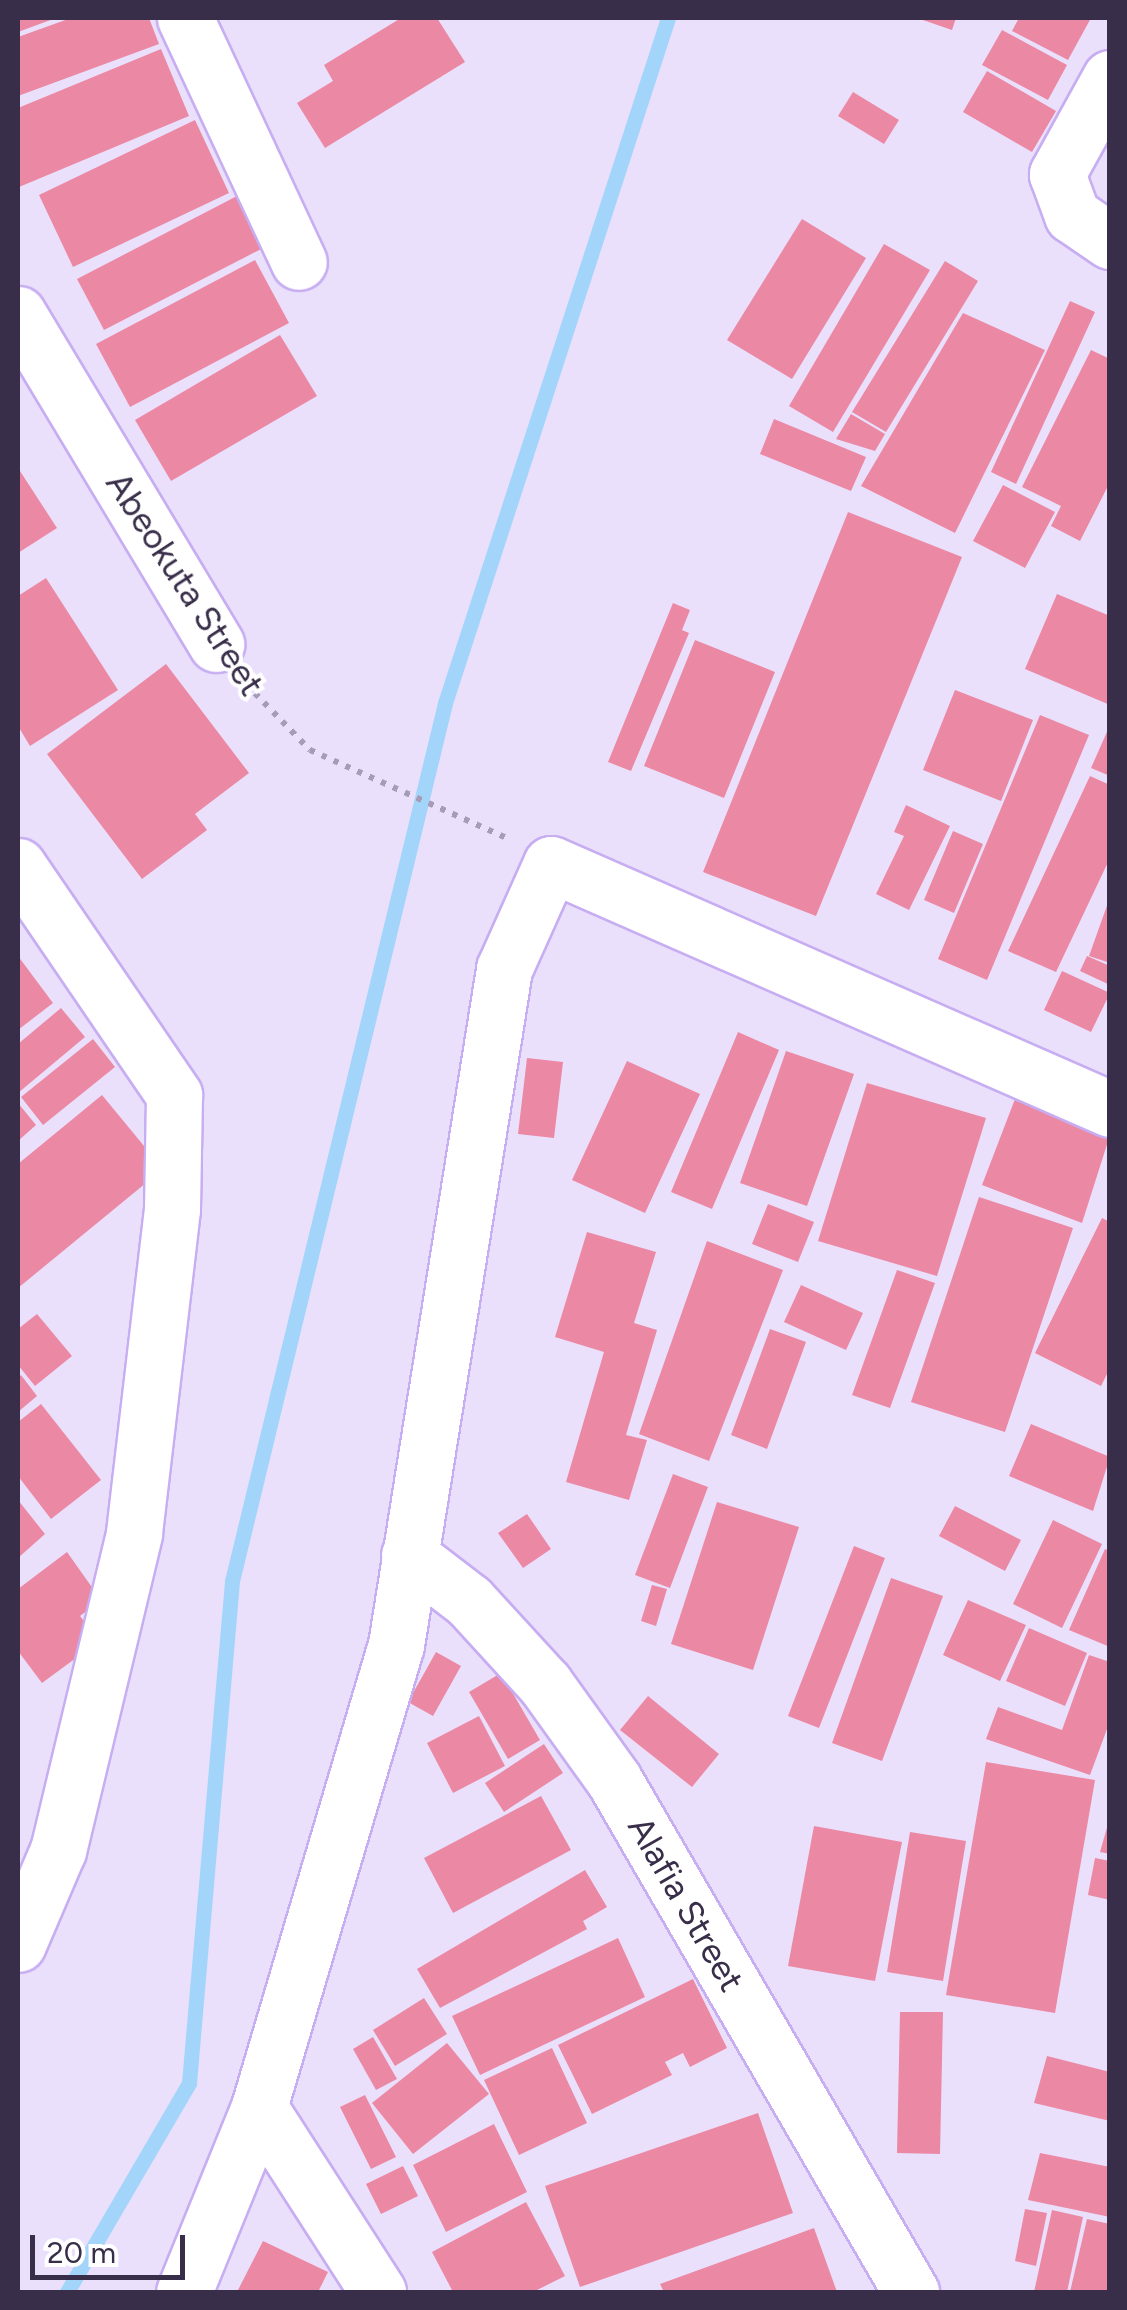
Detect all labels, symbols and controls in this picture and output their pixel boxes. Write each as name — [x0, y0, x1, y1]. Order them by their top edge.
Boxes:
street label: Abeokuta Street — [97, 464, 273, 704]
street label: Alafia Street — [619, 1809, 753, 1999]
scale bar — [35, 2215, 190, 2277]
text: 20 m — [47, 2234, 116, 2271]

